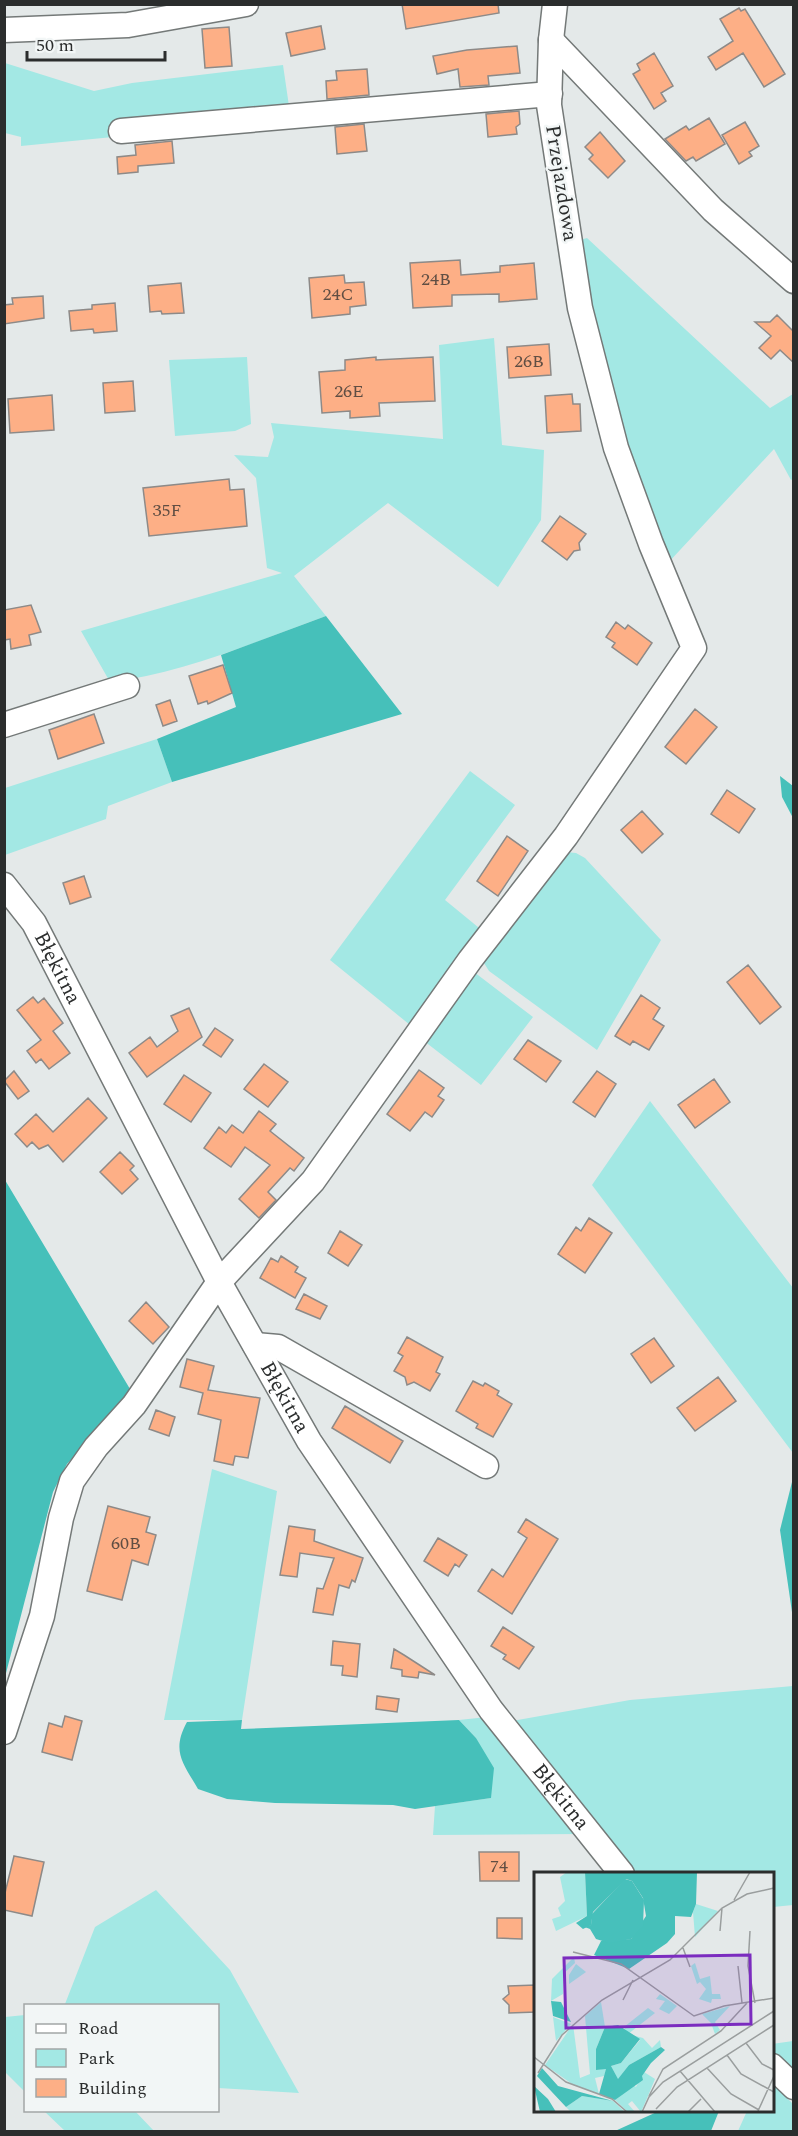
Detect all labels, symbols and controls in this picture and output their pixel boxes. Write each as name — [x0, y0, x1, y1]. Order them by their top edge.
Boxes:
scale bar — [27, 24, 165, 62]
text: 50 m — [36, 32, 74, 59]
street label: Przejazdowa — [536, 123, 586, 244]
house number: 24B — [421, 266, 451, 293]
house number: 24C — [322, 281, 354, 308]
house number: 26B — [514, 348, 544, 375]
house number: 26E — [334, 378, 364, 405]
house number: 35F — [152, 497, 182, 524]
street label: Błękitna — [25, 926, 90, 1011]
street label: Błękitna — [251, 1356, 318, 1440]
house number: 60B — [111, 1530, 141, 1557]
street label: Błękitna — [524, 1756, 598, 1838]
house number: 74 — [490, 1853, 508, 1880]
inset map — [534, 1872, 774, 2112]
legend — [24, 2004, 219, 2112]
text: Road — [78, 2015, 119, 2042]
text: Park — [78, 2045, 115, 2072]
text: Building — [78, 2075, 147, 2102]

